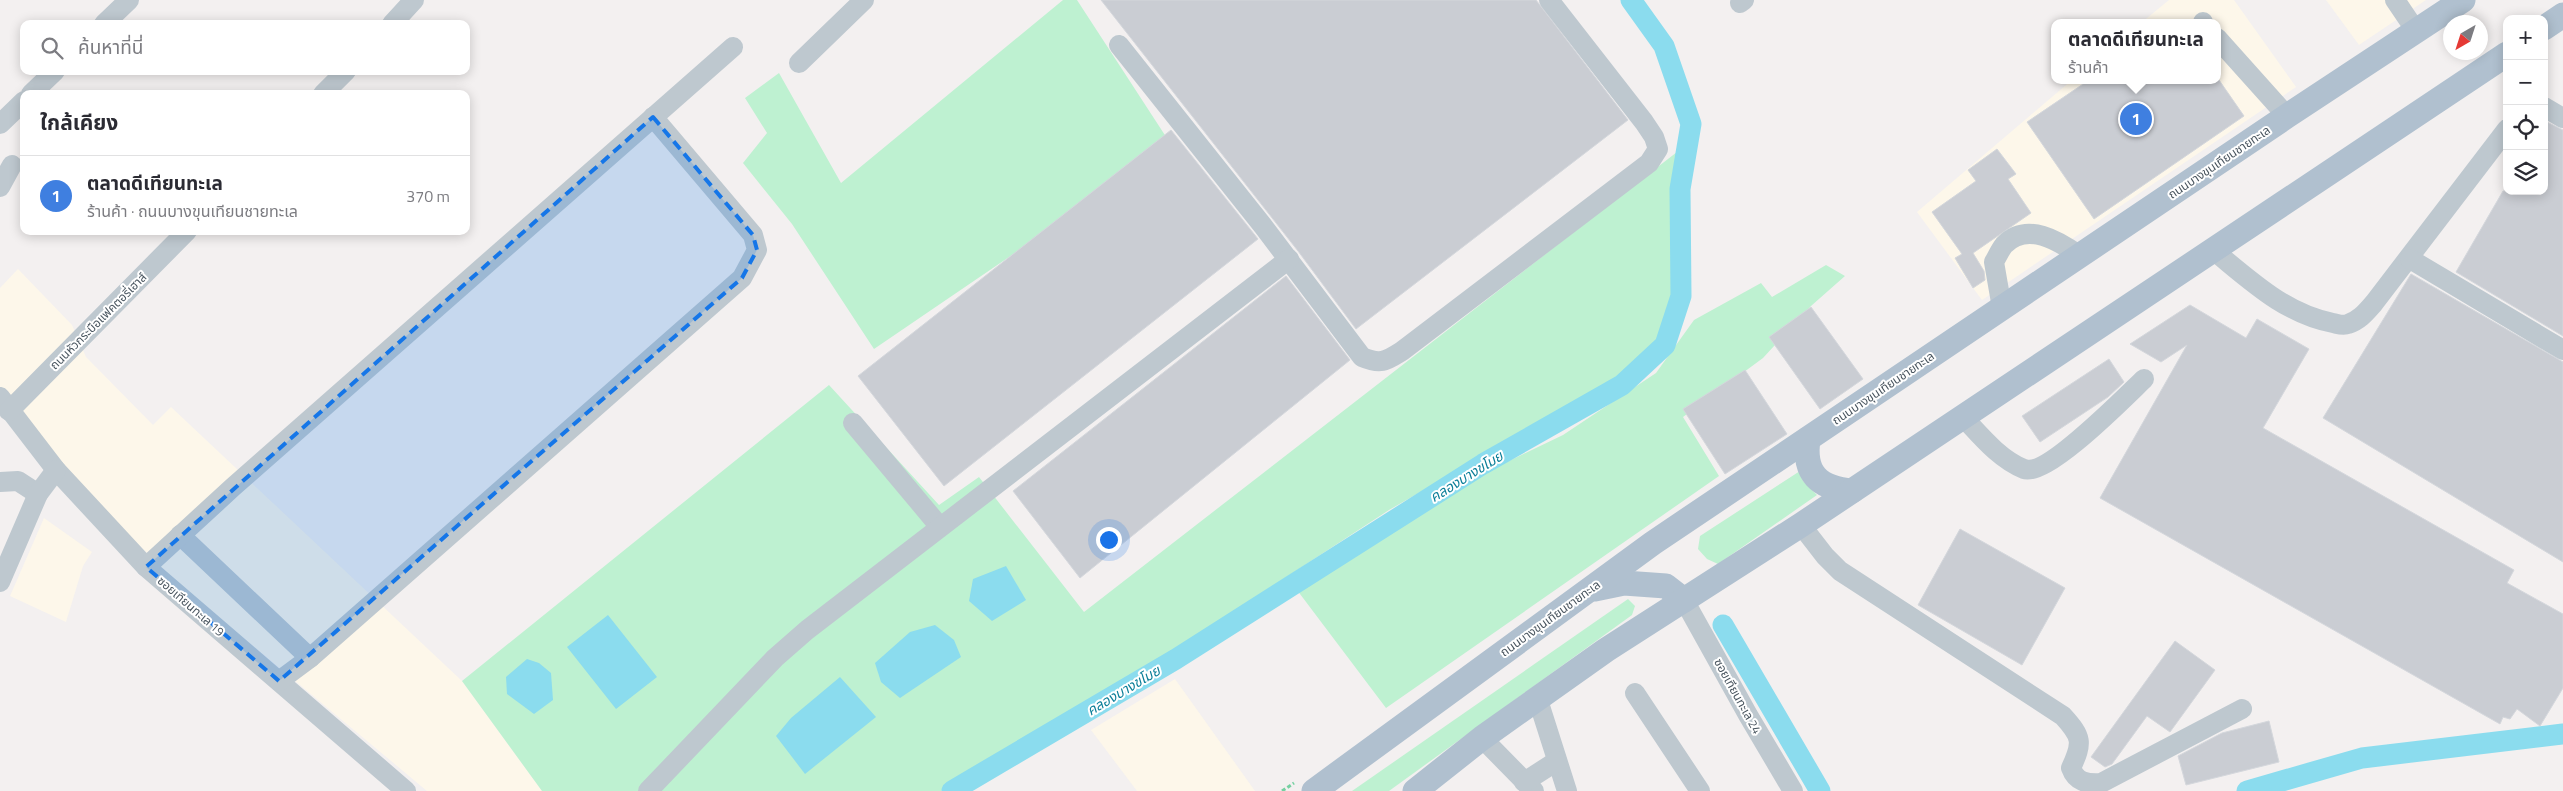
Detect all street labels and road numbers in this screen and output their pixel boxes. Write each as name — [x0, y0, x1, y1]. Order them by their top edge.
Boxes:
street label: ถนนบางขุนเทียนชายทะเล — [2164, 121, 2274, 203]
street label: ถนนหัวกระบือแฟคตอรี่เฮาส์ — [45, 268, 151, 374]
street label: ถนนบางขุนเทียนชายทะเล — [1828, 347, 1938, 429]
street label: ซอยเทียนทะเล 19 — [153, 571, 229, 641]
street label: ถนนบางขุนเทียนชายทะเล — [1496, 575, 1604, 661]
street label: ซอยเทียนทะเล 24 — [1709, 655, 1767, 737]

